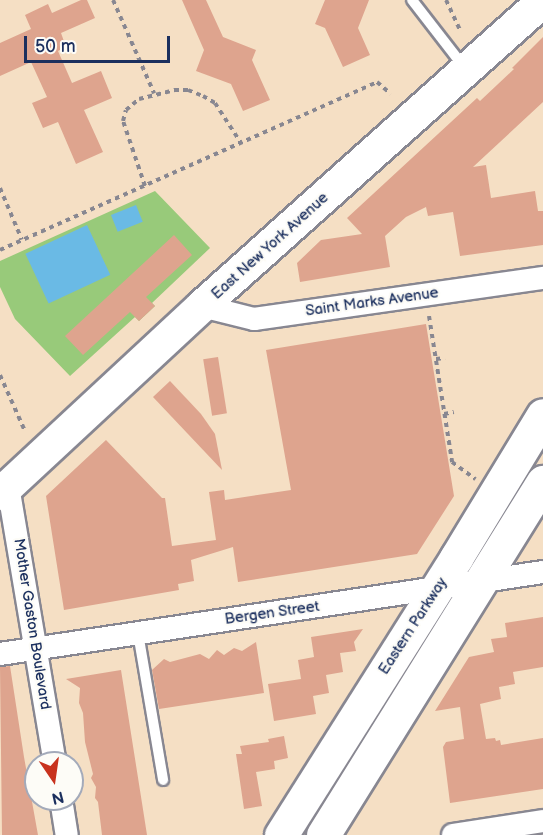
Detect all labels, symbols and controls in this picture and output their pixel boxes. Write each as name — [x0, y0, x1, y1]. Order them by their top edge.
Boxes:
scale bar — [27, 24, 172, 62]
text: 50 m — [35, 36, 76, 57]
street label: East New York Avenue — [208, 188, 332, 304]
street label: Saint Marks Avenue — [304, 284, 440, 320]
street label: Mother Gaston Boulevard — [10, 537, 54, 711]
street label: Eastern Parkway — [375, 574, 451, 678]
street label: Bergen Street — [223, 597, 321, 629]
north arrow — [24, 751, 84, 811]
text: N — [50, 786, 66, 808]

